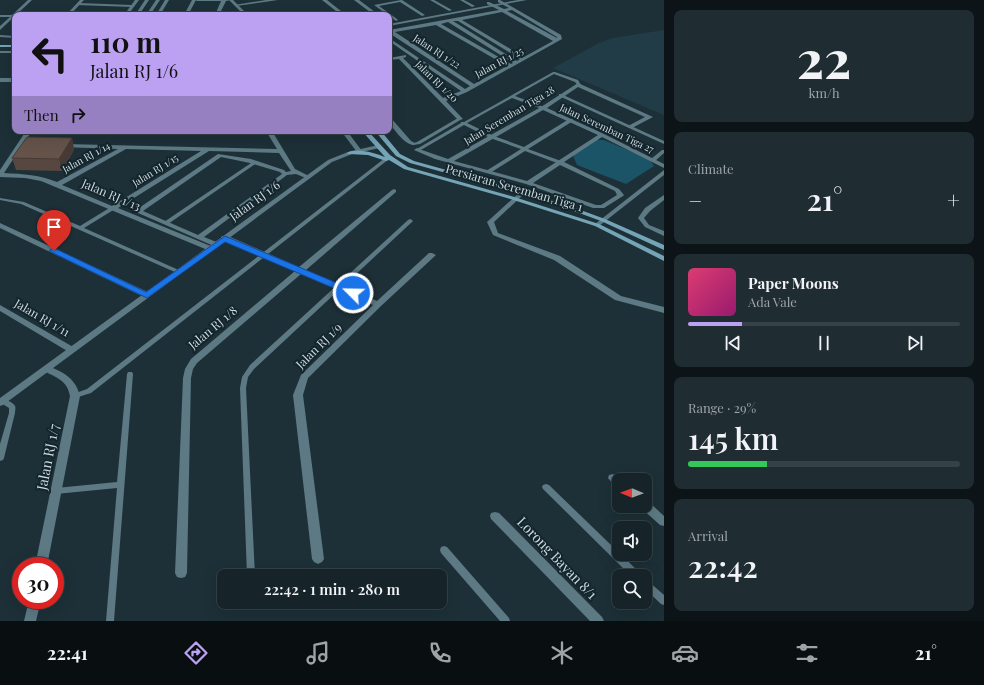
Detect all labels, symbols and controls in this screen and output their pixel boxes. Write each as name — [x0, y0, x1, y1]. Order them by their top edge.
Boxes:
text: 110 m — [90, 23, 161, 60]
text: 22 — [797, 23, 851, 92]
icon: left — [24, 28, 76, 80]
street label: Jalan RJ 1/22 — [410, 30, 463, 72]
street label: Jalan RJ 1/25 — [472, 43, 526, 81]
street label: Jalan RJ 1/20 — [412, 56, 461, 105]
text: Jalan RJ 1/6 — [90, 59, 178, 83]
street label: Jalan Seremban Tiga 28 — [460, 82, 557, 148]
text: km/h — [808, 84, 840, 101]
street label: Jalan Seremban Tiga 27 — [557, 100, 656, 156]
icon: right — [67, 104, 89, 126]
text: Then — [24, 105, 59, 125]
street label: Jalan RJ 1/14 — [59, 138, 112, 176]
street label: Jalan RJ 1/15 — [129, 150, 181, 190]
street label: Persiaran Seremban Tiga 1 — [444, 160, 585, 214]
text: Climate — [688, 160, 734, 177]
street label: Jalan RJ 1/13 — [79, 174, 143, 214]
street label: Jalan RJ 1/6 — [225, 176, 283, 225]
text: 21° — [807, 179, 843, 219]
text: − — [688, 185, 702, 215]
text: + — [947, 185, 960, 215]
pin — [37, 210, 71, 251]
icon: arrive — [43, 216, 65, 238]
position arrow — [332, 272, 374, 314]
text: Paper Moons — [748, 273, 839, 293]
text: Ada Vale — [748, 293, 797, 310]
street label: Jalan RJ 1/11 — [11, 294, 74, 340]
street label: Jalan RJ 1/8 — [184, 302, 240, 353]
street label: Jalan RJ 1/9 — [291, 319, 345, 372]
icon: previous — [722, 332, 744, 354]
icon: pause — [813, 332, 835, 354]
icon: next — [904, 332, 926, 354]
text: Range · 29% — [688, 399, 756, 416]
text: 145 km — [688, 418, 779, 458]
street label: Jalan RJ 1/7 — [32, 422, 63, 493]
north arrow — [612, 473, 652, 513]
map controls — [612, 473, 652, 609]
street label: Lorong Bayan 8/1 — [513, 512, 602, 603]
button: sound — [612, 521, 652, 561]
text: Arrival — [688, 527, 728, 544]
text: 22:42 — [688, 546, 758, 586]
speed limit sign: 30 — [12, 557, 64, 609]
button: search — [612, 569, 652, 609]
text: 22:42 · 1 min · 280 m — [264, 579, 400, 599]
icon: directions — [182, 639, 210, 667]
icon: music — [304, 639, 332, 667]
icon: phone — [426, 639, 454, 667]
icon: climate — [548, 639, 576, 667]
icon: car — [671, 639, 699, 667]
icon: filters — [793, 639, 821, 667]
text: 22:41 — [47, 641, 88, 665]
text: 21° — [915, 641, 937, 665]

